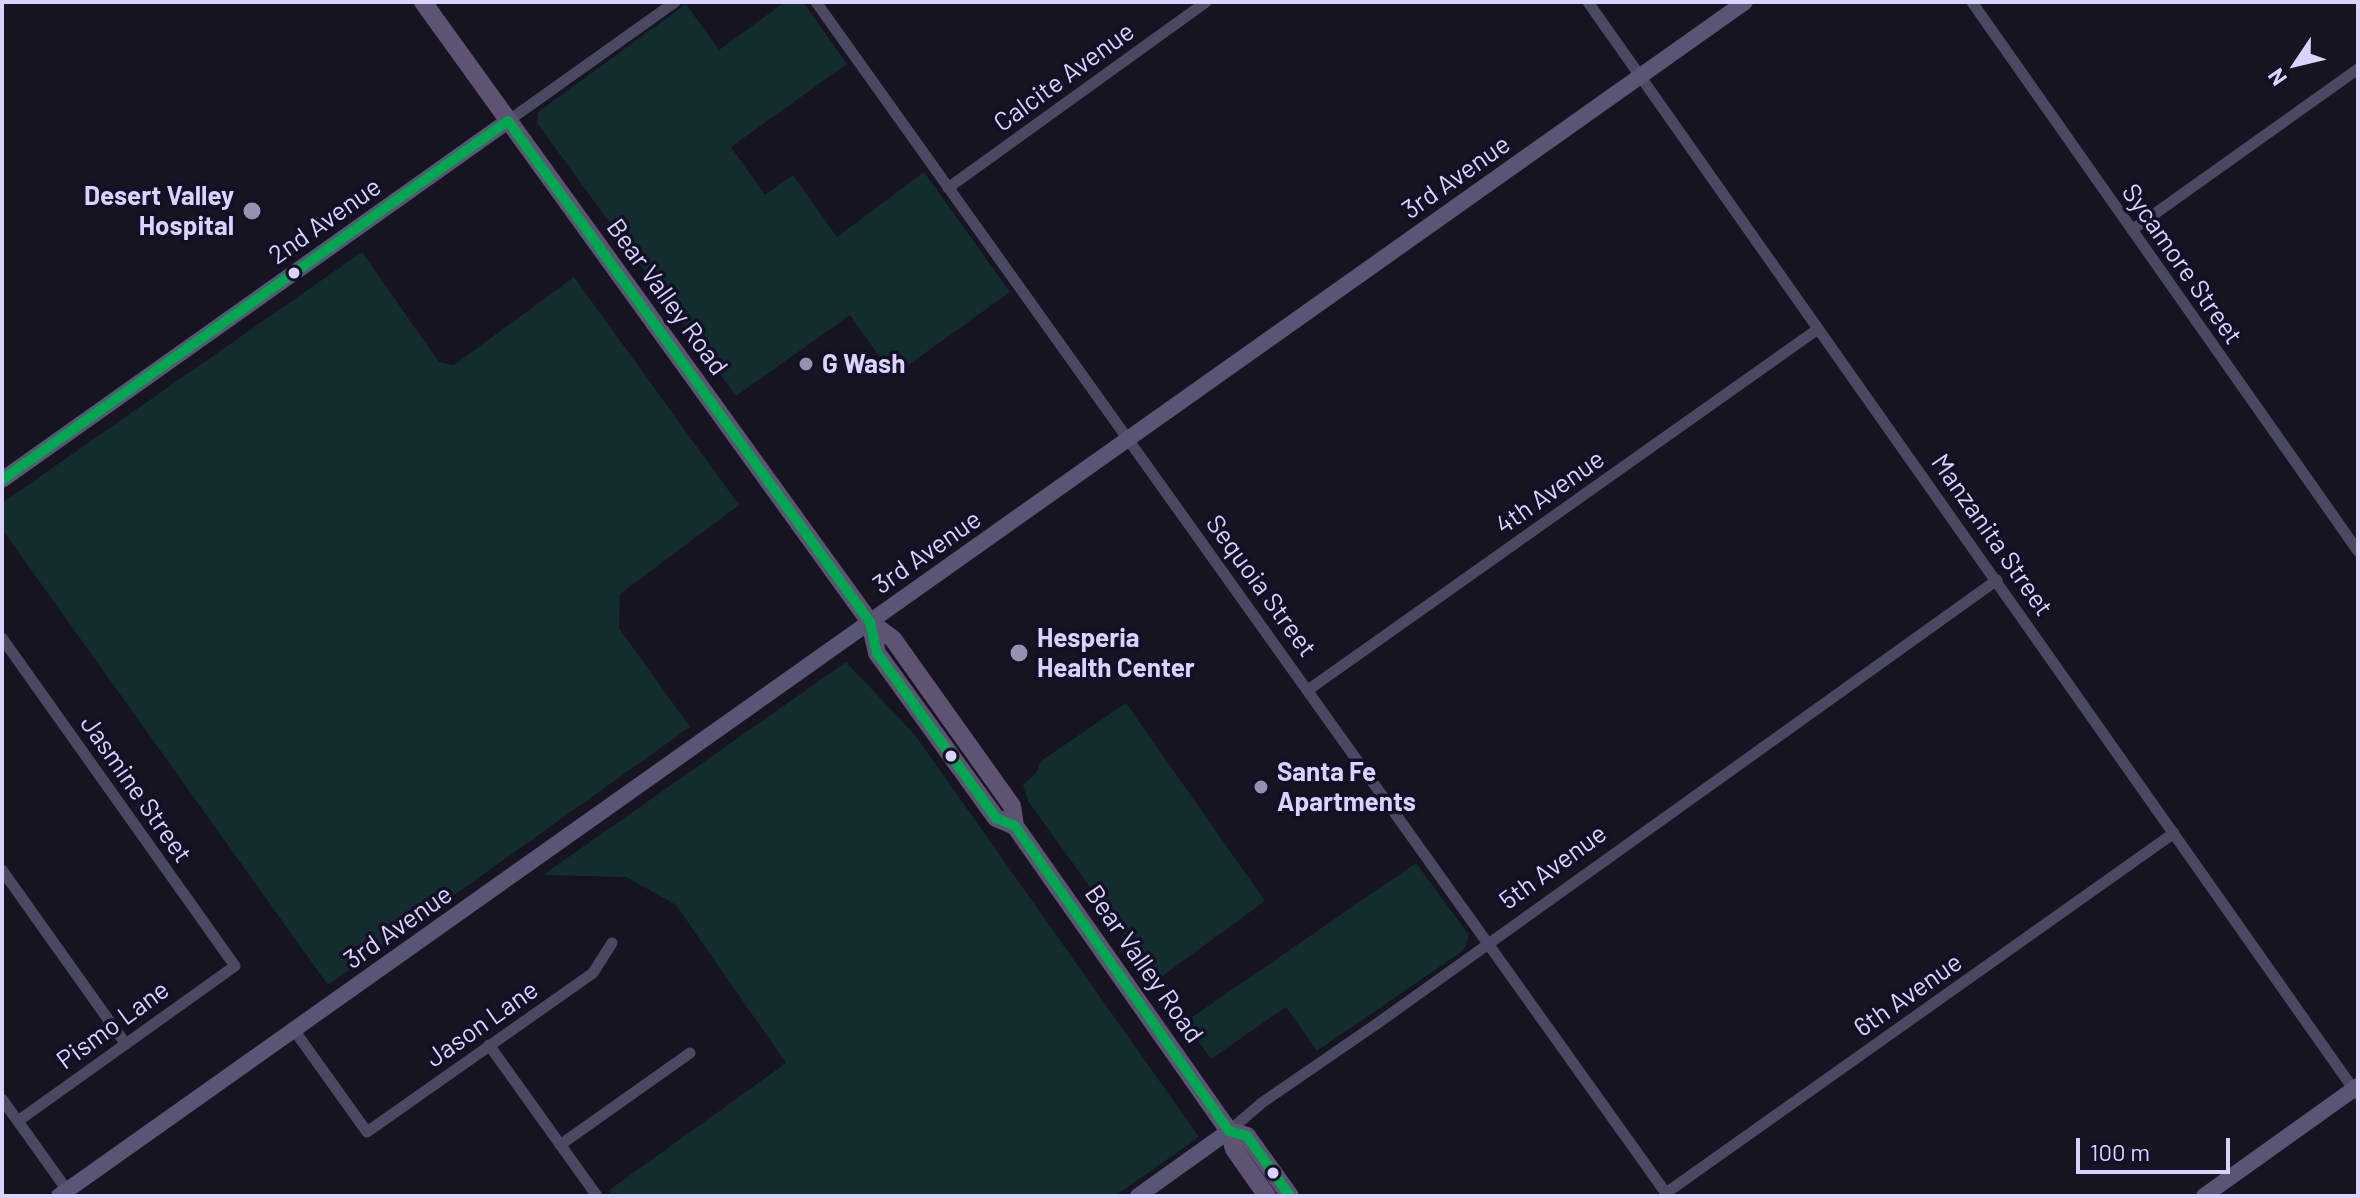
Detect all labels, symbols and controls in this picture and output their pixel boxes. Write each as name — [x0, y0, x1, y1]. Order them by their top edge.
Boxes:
street label: Calcite Avenue — [988, 16, 1140, 138]
north arrow — [2256, 24, 2336, 104]
text: N — [2261, 64, 2291, 91]
street label: 3rd Avenue — [1396, 128, 1516, 226]
street label: 2nd Avenue — [263, 171, 387, 271]
street label: Sycamore Street — [2115, 178, 2249, 350]
place label: Desert Valley Hospital — [84, 180, 234, 242]
marker: Desert Valley Hospital — [241, 200, 263, 222]
street label: Bear Valley Road — [600, 213, 734, 381]
unlabelled marker — [286, 265, 302, 281]
place label: G Wash — [822, 348, 905, 380]
marker: G Wash — [797, 355, 815, 373]
street label: 4th Avenue — [1490, 443, 1610, 541]
street label: Manzanita Street — [1925, 448, 2059, 622]
street label: 3rd Avenue — [867, 503, 987, 601]
street label: Sequoia Street — [1199, 509, 1323, 663]
place label: Hesperia Health Center — [1037, 622, 1195, 684]
marker: Hesperia Health Center — [1008, 642, 1030, 664]
street label: Jasmine Street — [74, 709, 198, 869]
unlabelled marker — [943, 748, 959, 764]
place label: Santa Fe Apartments — [1277, 756, 1416, 818]
marker: Santa Fe Apartments — [1252, 778, 1270, 796]
street label: 5th Avenue — [1493, 818, 1613, 916]
street label: 3rd Avenue — [338, 878, 458, 976]
street label: Bear Valley Road — [1078, 879, 1210, 1049]
street label: 6th Avenue — [1848, 946, 1968, 1044]
street label: Pismo Lane — [51, 974, 175, 1076]
street label: Jason Lane — [420, 974, 544, 1074]
scale bar — [2080, 1122, 2234, 1172]
text: 100 m — [2090, 1137, 2150, 1166]
unlabelled marker — [1265, 1165, 1281, 1181]

